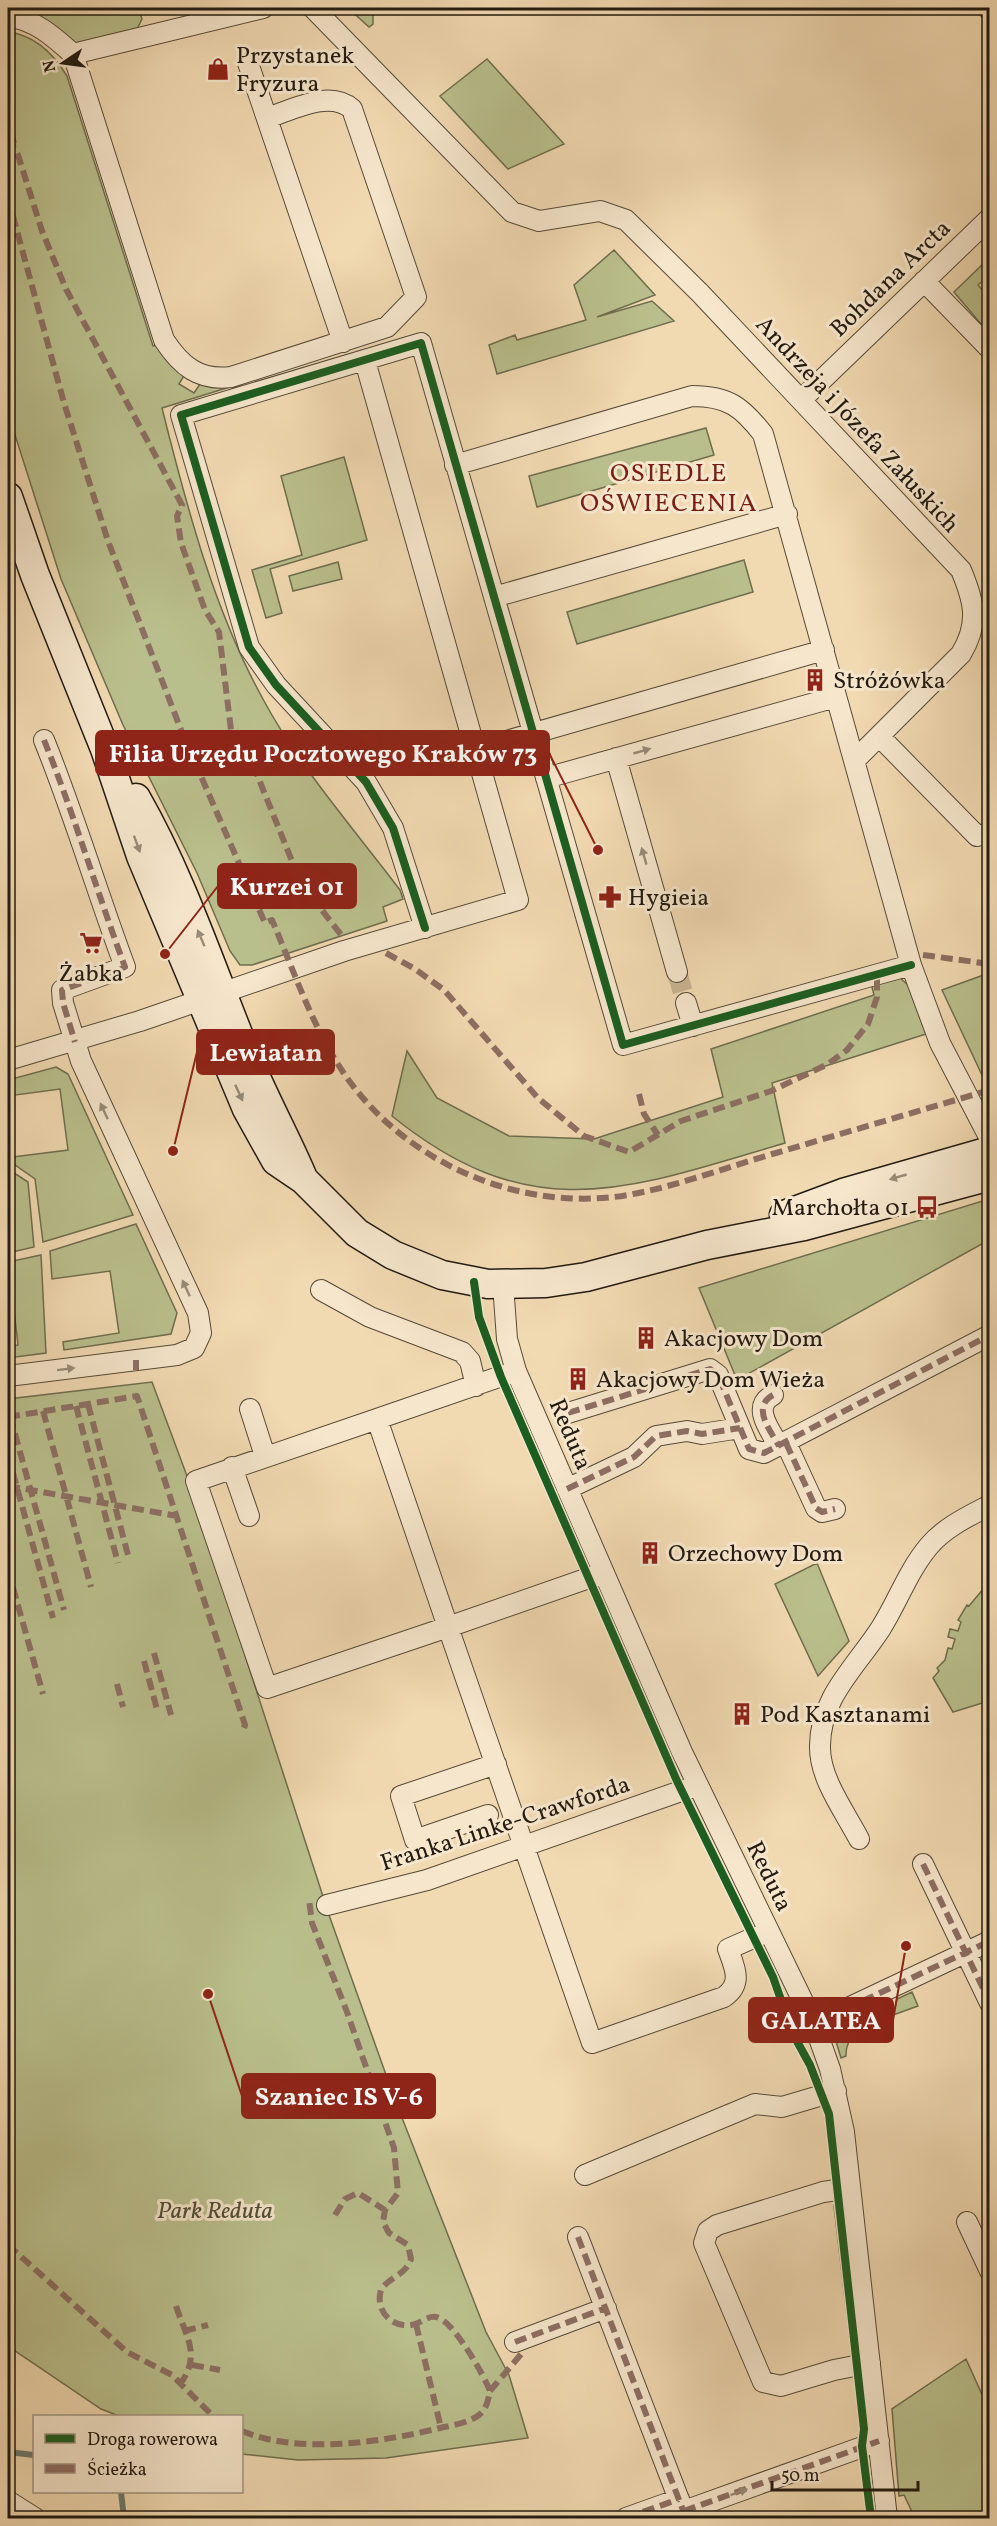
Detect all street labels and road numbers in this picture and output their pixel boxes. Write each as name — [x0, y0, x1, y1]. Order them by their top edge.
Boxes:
street label: Bohdana Arcta — [823, 213, 959, 346]
street label: Andrzeja i Józefa Załuskich — [747, 309, 966, 541]
street label: Reduta — [539, 1394, 599, 1476]
street label: Franka Linke-Crawforda — [376, 1768, 635, 1881]
street label: Reduta — [737, 1836, 800, 1918]

